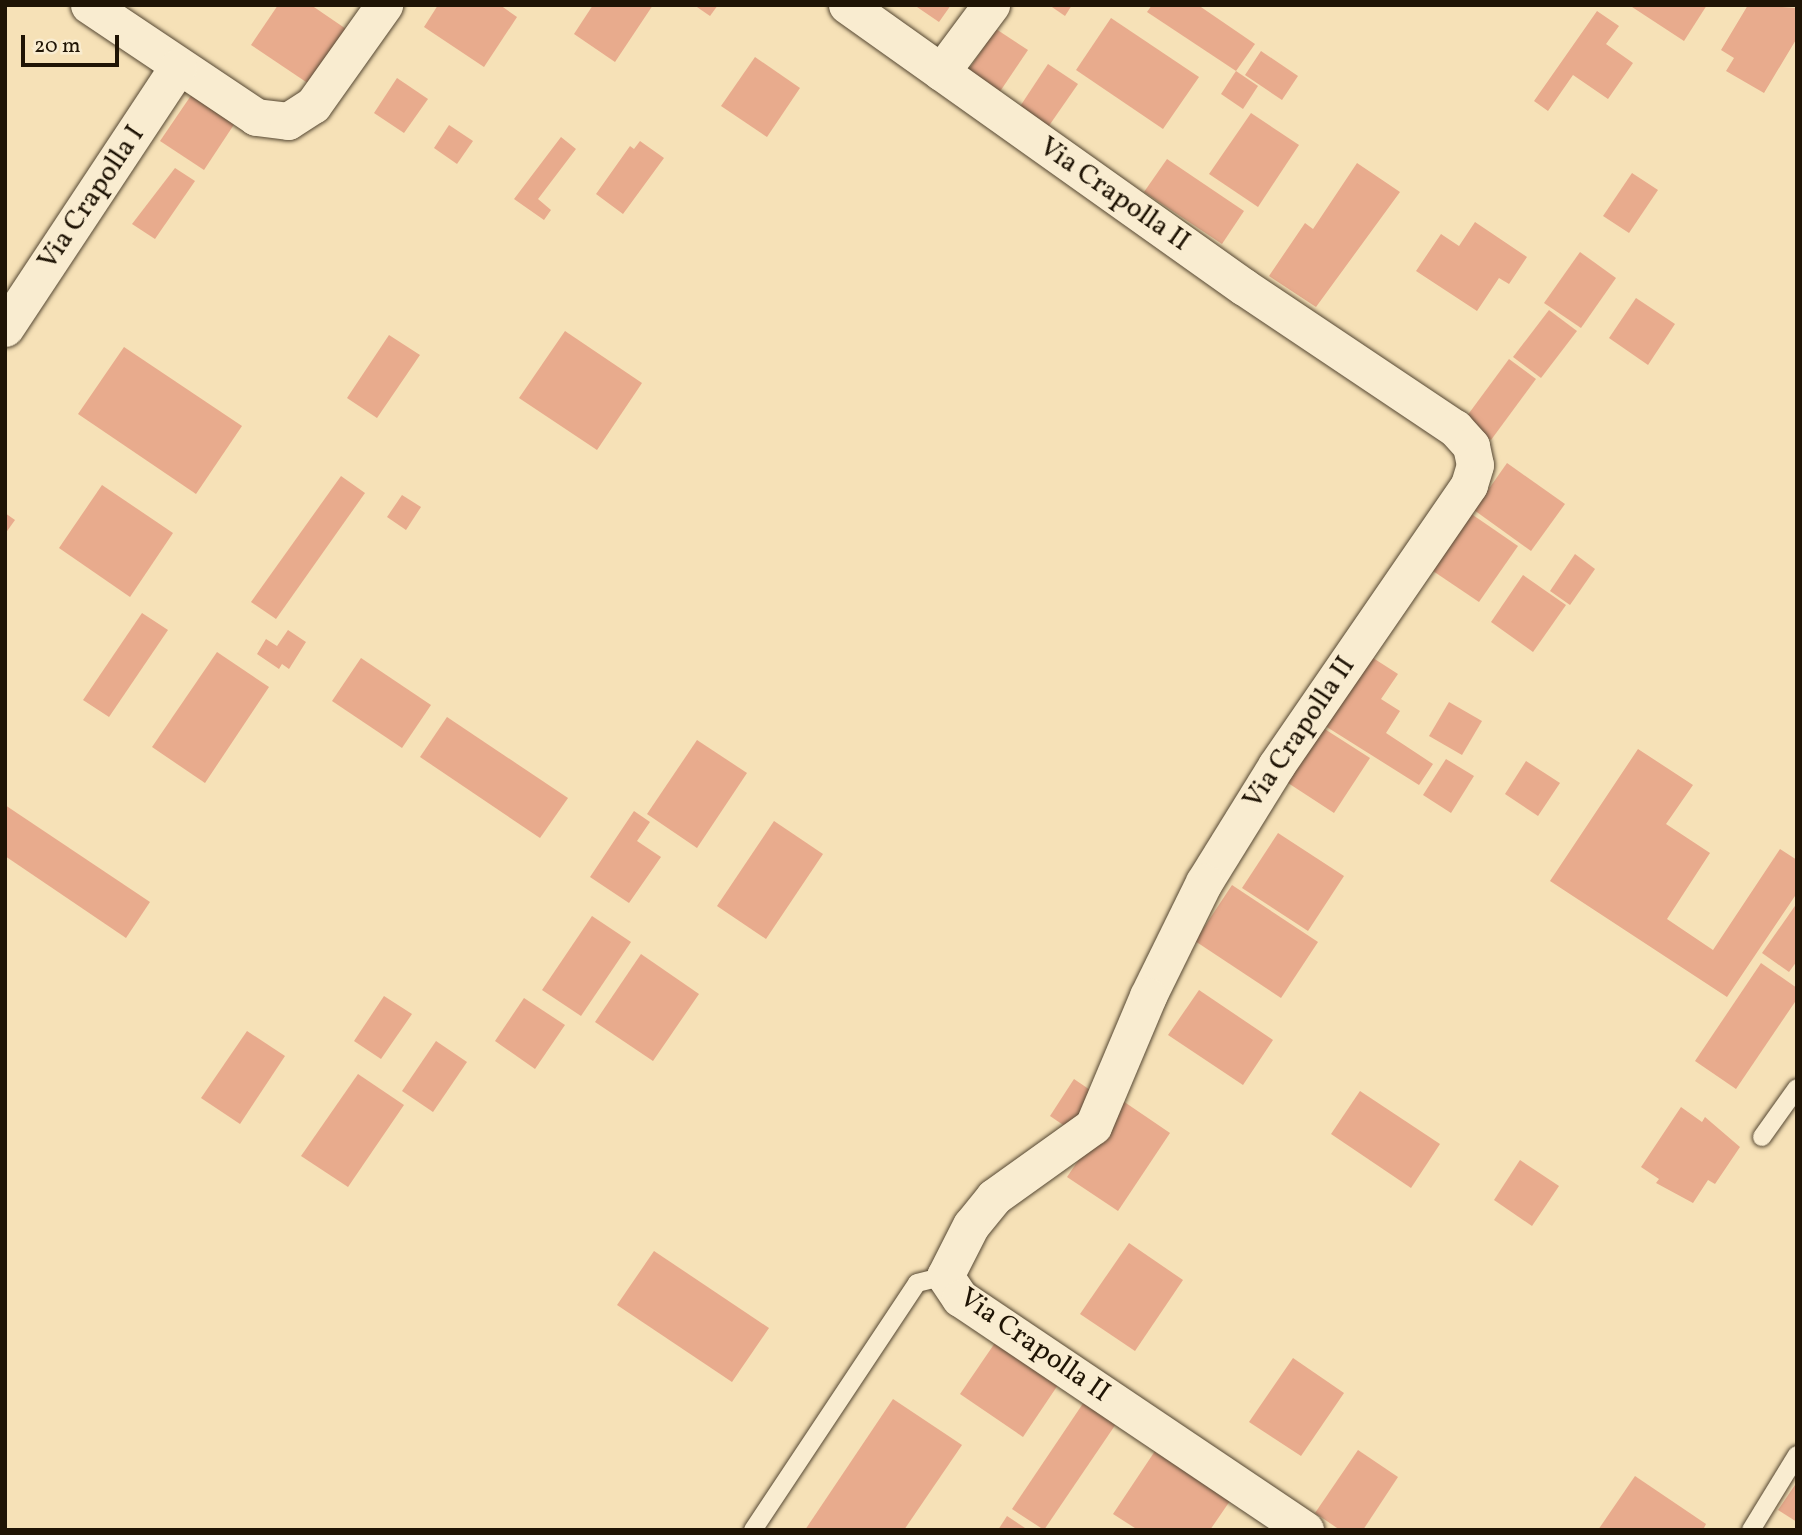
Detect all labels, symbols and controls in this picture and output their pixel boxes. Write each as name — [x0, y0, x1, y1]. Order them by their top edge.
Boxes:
scale bar — [24, 21, 122, 65]
text: 20 m — [34, 32, 80, 61]
street label: Via Crapolla I — [31, 120, 153, 276]
street label: Via Crapolla II — [1032, 131, 1196, 259]
street label: Via Crapolla II — [1237, 650, 1363, 816]
street label: Via Crapolla II — [952, 1282, 1116, 1410]

